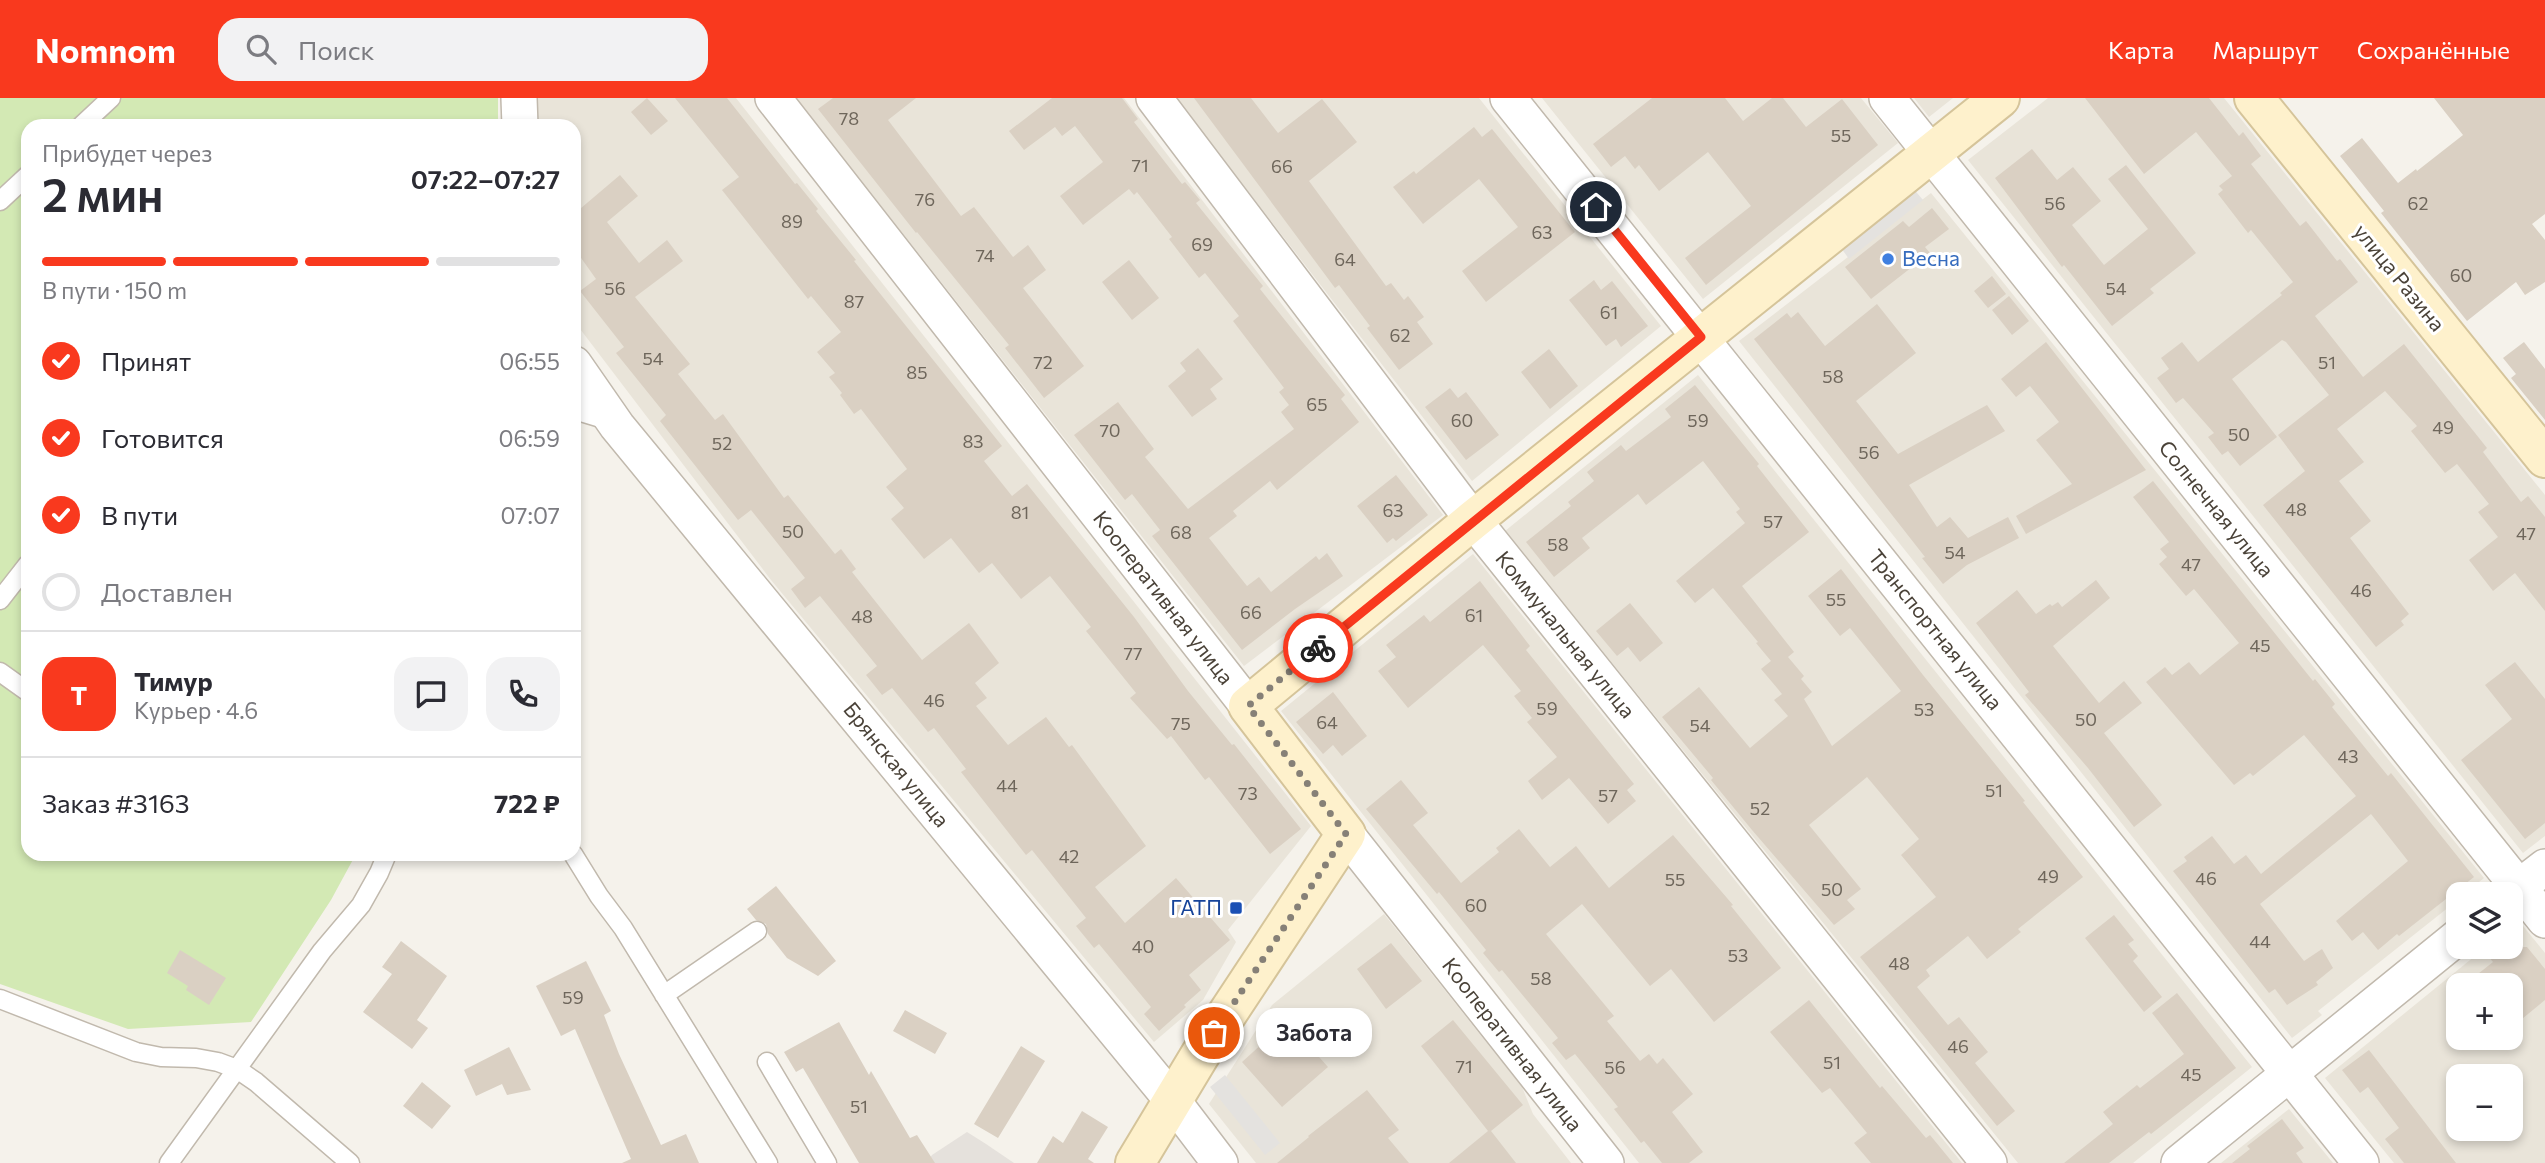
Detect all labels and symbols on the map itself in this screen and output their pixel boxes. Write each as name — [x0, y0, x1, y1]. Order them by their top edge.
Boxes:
house number: 78 — [839, 107, 859, 129]
house number: 55 — [1831, 124, 1851, 146]
house number: 71 — [1131, 154, 1149, 176]
house number: 66 — [1271, 155, 1293, 177]
pin — [1566, 177, 1626, 237]
house number: 76 — [915, 188, 935, 210]
house number: 56 — [2044, 192, 2066, 214]
house number: 62 — [2408, 192, 2428, 214]
house number: 89 — [781, 210, 803, 232]
street label: улица Разина — [2349, 218, 2451, 336]
house number: 63 — [1531, 221, 1553, 243]
house number: 69 — [1191, 233, 1213, 255]
house number: 74 — [975, 244, 995, 266]
place label: Весна — [1902, 245, 1960, 270]
house number: 64 — [1334, 248, 1356, 270]
marker: Весна — [1880, 251, 1896, 267]
house number: 60 — [2450, 264, 2472, 286]
house number: 56 — [604, 277, 626, 299]
house number: 54 — [2105, 277, 2127, 299]
house number: 87 — [844, 290, 864, 312]
house number: 61 — [1600, 301, 1618, 323]
house number: 62 — [1390, 324, 1410, 346]
house number: 54 — [642, 347, 664, 369]
house number: 72 — [1033, 351, 1053, 373]
house number: 51 — [2318, 351, 2336, 373]
house number: 85 — [906, 361, 928, 383]
house number: 58 — [1822, 365, 1844, 387]
house number: 65 — [1306, 393, 1328, 415]
house number: 60 — [1451, 409, 1473, 431]
house number: 59 — [1687, 409, 1709, 431]
house number: 49 — [2432, 416, 2454, 438]
house number: 70 — [1099, 419, 1121, 441]
house number: 50 — [2228, 423, 2250, 445]
house number: 83 — [962, 430, 984, 452]
house number: 52 — [712, 432, 732, 454]
street label: Солнечная улица — [2154, 435, 2280, 581]
house number: 56 — [1858, 441, 1880, 463]
house number: 48 — [2285, 498, 2307, 520]
house number: 63 — [1382, 499, 1404, 521]
house number: 81 — [1011, 501, 1029, 523]
street label: Кооперативная улица — [1089, 505, 1240, 689]
house number: 57 — [1763, 510, 1783, 532]
house number: 50 — [782, 520, 804, 542]
house number: 68 — [1170, 521, 1192, 543]
house number: 47 — [2516, 522, 2536, 544]
house number: 58 — [1547, 533, 1569, 555]
house number: 54 — [1944, 541, 1966, 563]
street label: Транспортная улица — [1864, 544, 2009, 714]
street label: Коммунальная улица — [1491, 546, 1641, 723]
house number: 47 — [2181, 553, 2201, 575]
house number: 46 — [2350, 579, 2372, 601]
house number: 55 — [1826, 588, 1846, 610]
house number: 66 — [1240, 601, 1262, 623]
house number: 61 — [1465, 604, 1483, 626]
house number: 48 — [851, 605, 873, 627]
courier — [1283, 613, 1353, 683]
house number: 45 — [2249, 634, 2271, 656]
house number: 77 — [1123, 642, 1143, 664]
house number: 46 — [923, 689, 945, 711]
street label: Брянская улица — [839, 697, 955, 832]
house number: 59 — [1536, 697, 1558, 719]
house number: 53 — [1914, 698, 1934, 720]
house number: 50 — [2075, 708, 2097, 730]
house number: 64 — [1316, 711, 1338, 733]
house number: 75 — [1171, 712, 1191, 734]
house number: 54 — [1689, 714, 1711, 736]
house number: 43 — [2337, 745, 2359, 767]
house number: 44 — [996, 774, 1018, 796]
house number: 51 — [1985, 779, 2003, 801]
house number: 73 — [1238, 782, 1258, 804]
house number: 57 — [1598, 784, 1618, 806]
house number: 52 — [1750, 797, 1770, 819]
house number: 42 — [1059, 845, 1079, 867]
house number: 49 — [2037, 865, 2059, 887]
house number: 46 — [2195, 867, 2217, 889]
house number: 55 — [1665, 868, 1685, 890]
house number: 50 — [1821, 878, 1843, 900]
place label: ГАТП — [1170, 894, 1222, 919]
house number: 60 — [1465, 894, 1487, 916]
marker: ГАТП — [1228, 900, 1244, 916]
house number: 44 — [2249, 930, 2271, 952]
house number: 40 — [1132, 935, 1154, 957]
house number: 53 — [1728, 944, 1748, 966]
street label: Кооперативная улица — [1438, 952, 1589, 1136]
house number: 48 — [1888, 952, 1910, 974]
house number: 58 — [1530, 967, 1552, 989]
house number: 59 — [562, 986, 584, 1008]
pin — [1184, 1003, 1244, 1063]
callout: Забота — [1256, 1009, 1372, 1058]
house number: 46 — [1947, 1035, 1969, 1057]
house number: 51 — [1823, 1051, 1841, 1073]
house number: 71 — [1455, 1055, 1473, 1077]
house number: 56 — [1604, 1056, 1626, 1078]
house number: 45 — [2180, 1063, 2202, 1085]
house number: 51 — [850, 1095, 868, 1117]

